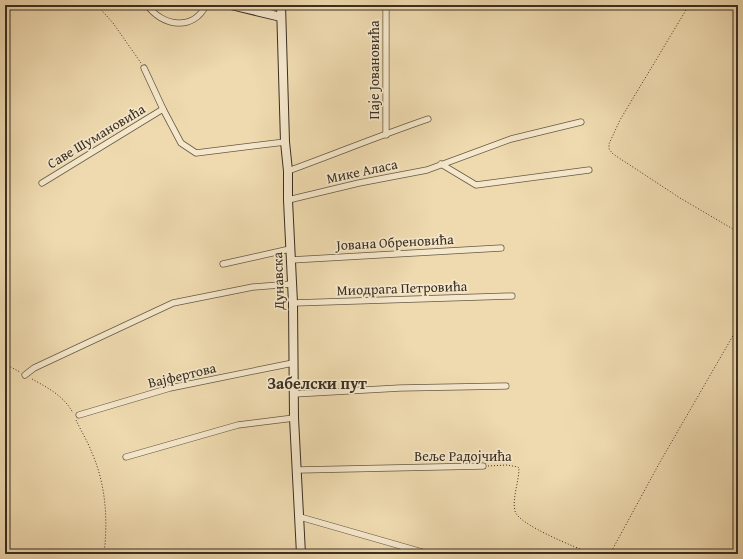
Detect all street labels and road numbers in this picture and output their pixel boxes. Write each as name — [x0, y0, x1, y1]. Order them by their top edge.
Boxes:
street label: Паје Јовановића — [364, 20, 384, 120]
street label: Саве Шумановића — [43, 99, 149, 173]
street label: Мике Аласа — [325, 154, 400, 188]
street label: Јована Обреновића — [334, 229, 455, 255]
street label: Дунавска — [267, 251, 289, 311]
street label: Миодрага Петровића — [336, 276, 468, 300]
street label: Вајфертова — [146, 357, 218, 393]
street label: Веље Радојчића — [414, 446, 512, 466]

